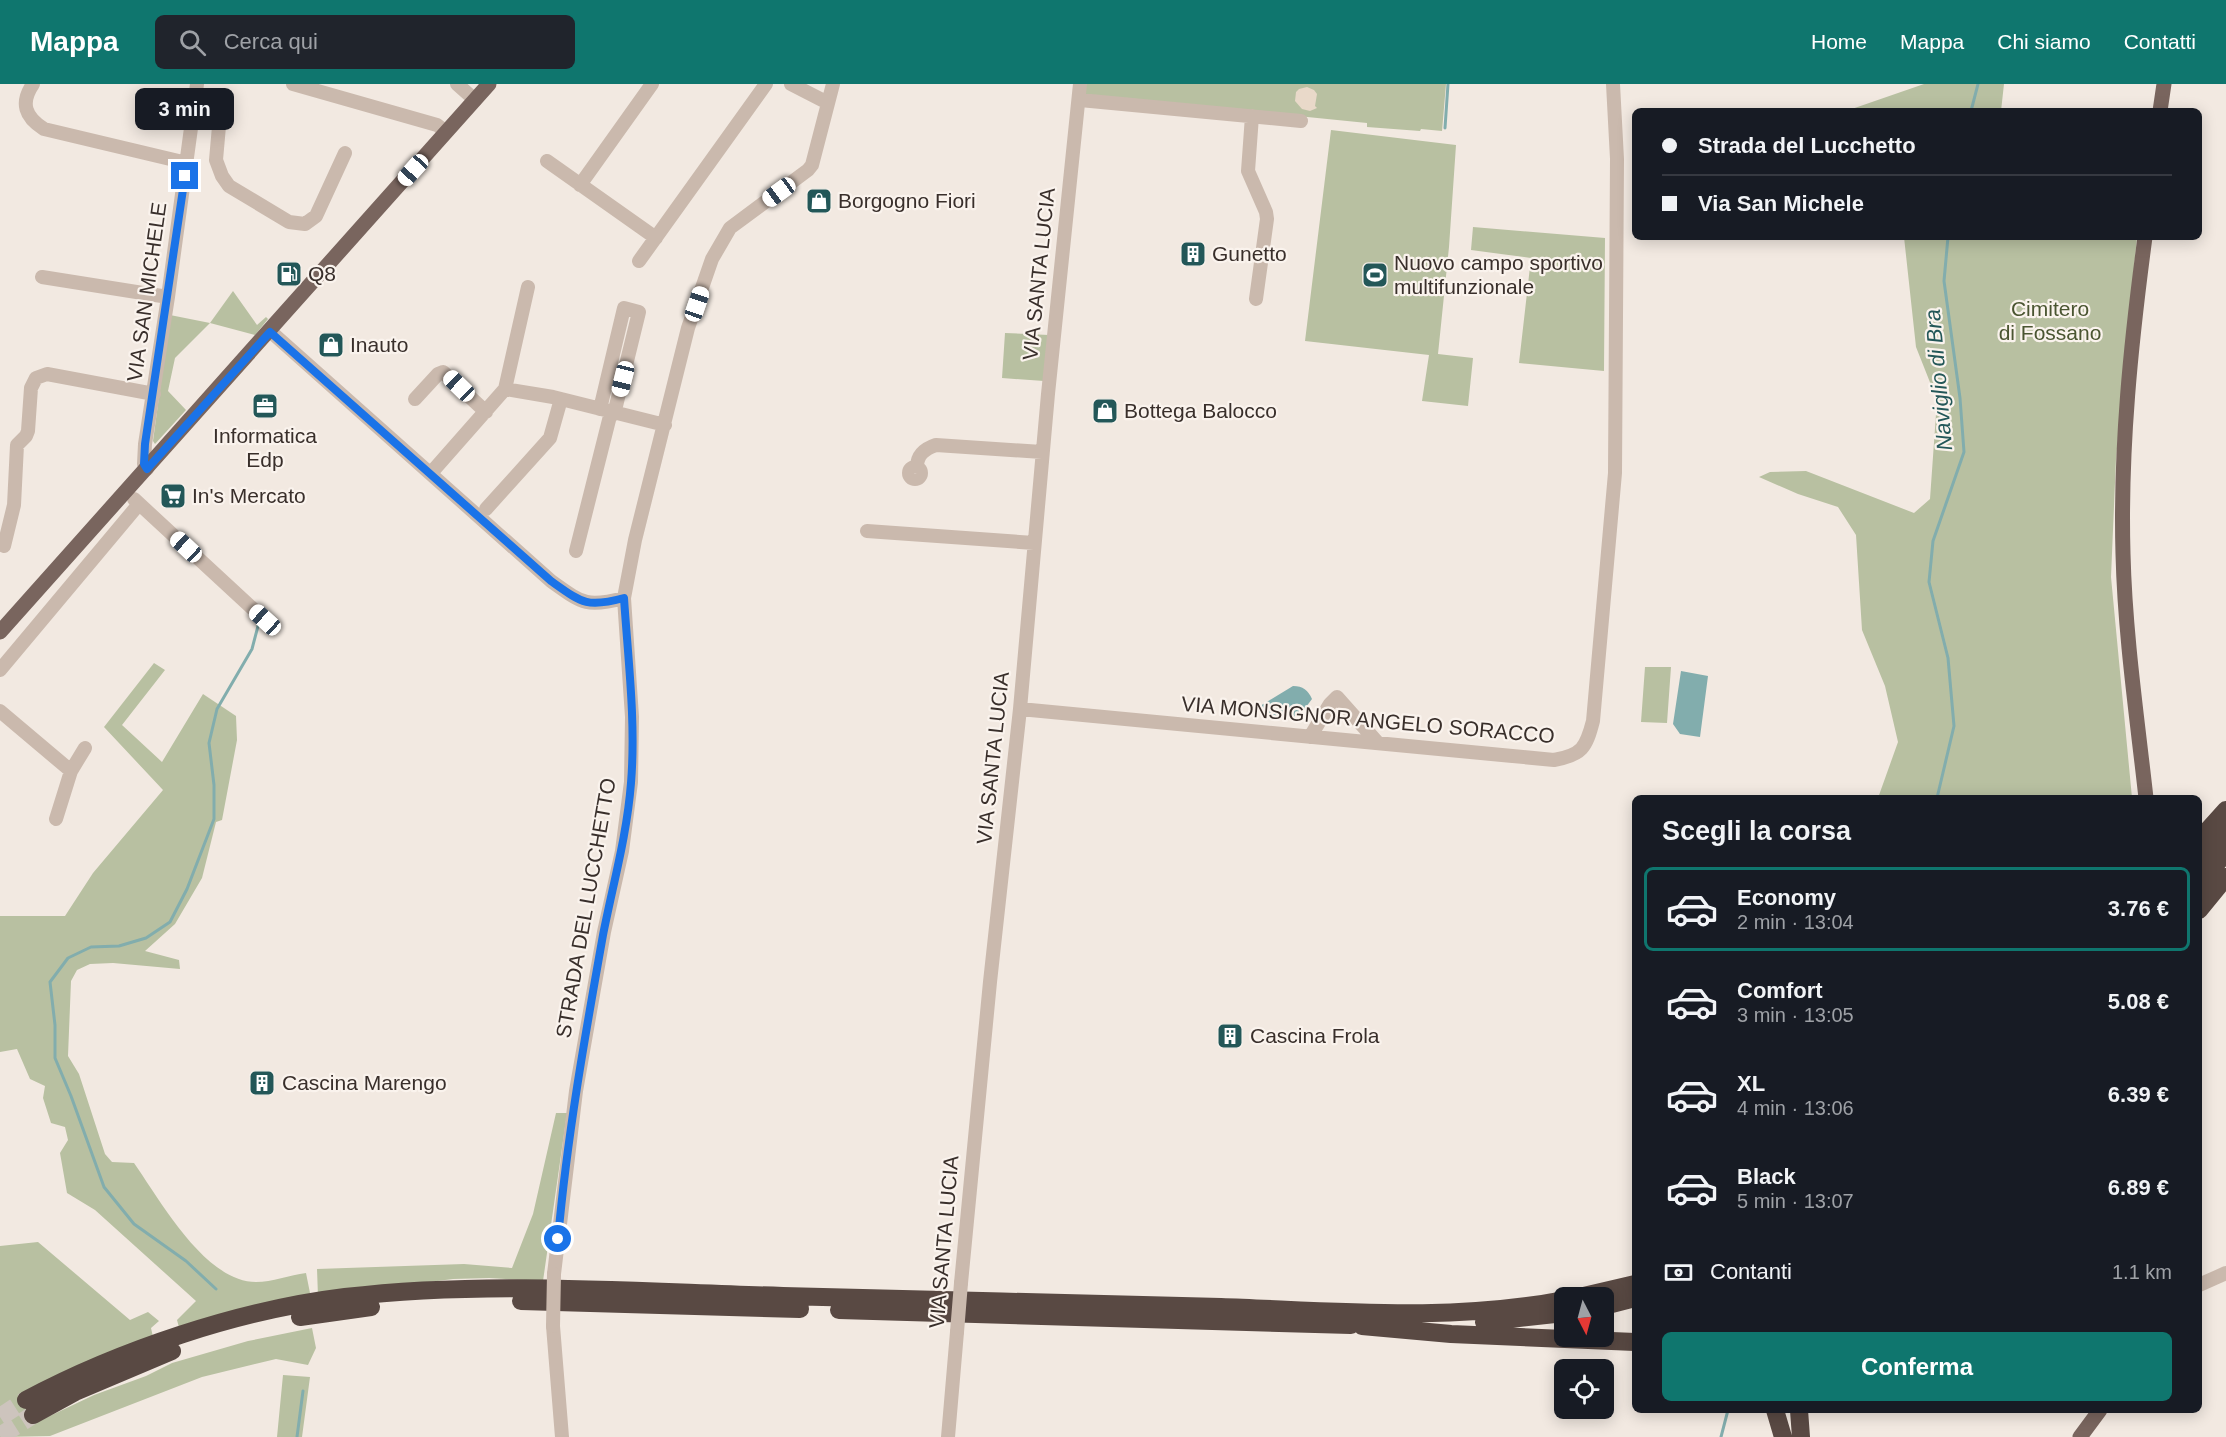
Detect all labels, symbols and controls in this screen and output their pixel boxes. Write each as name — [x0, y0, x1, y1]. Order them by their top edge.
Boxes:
search box — [155, 15, 575, 69]
text: Mappa — [30, 26, 119, 57]
icon: search — [176, 26, 209, 59]
text: Cerca qui — [224, 29, 318, 54]
text: Home — [1811, 30, 1867, 53]
text: Mappa — [1900, 30, 1964, 53]
text: Chi siamo — [1997, 30, 2091, 53]
text: Contatti — [2124, 30, 2196, 53]
callout: 3 min — [136, 89, 234, 131]
text: 3 min — [158, 98, 211, 120]
text: Strada del Lucchetto — [1698, 133, 1916, 158]
car — [394, 151, 432, 189]
route end — [171, 162, 198, 189]
car — [759, 174, 799, 210]
shop icon: Borgogno Fiori — [804, 186, 834, 216]
street label: VIA SANTA LUCIA — [1018, 186, 1059, 361]
place label: Borgogno Fiori — [838, 189, 976, 212]
text: Via San Michele — [1698, 191, 1864, 216]
street label: VIA SAN MICHELE — [123, 201, 170, 383]
building icon: Gunetto — [1178, 239, 1208, 269]
place label: Gunetto — [1212, 242, 1287, 265]
place label: Nuovo campo sportivo multifunzionale — [1394, 251, 1603, 298]
fuel station icon: Q8 — [274, 259, 304, 289]
sports icon: Nuovo campo sportivo multifunzionale — [1360, 260, 1390, 290]
place label: Q8 — [308, 262, 336, 285]
car — [683, 284, 711, 324]
park label: Cimitero di Fossano — [1999, 297, 2101, 344]
water label: Naviglio di Bra — [1920, 308, 1957, 452]
shop icon: Inauto — [316, 330, 346, 360]
place label: Inauto — [350, 333, 408, 356]
car — [610, 359, 636, 399]
car — [440, 367, 478, 405]
office icon: Informatica Edp — [250, 391, 280, 421]
shop icon: Bottega Balocco — [1090, 396, 1120, 426]
place label: Bottega Balocco — [1124, 399, 1277, 422]
place label: Informatica Edp — [213, 424, 317, 471]
supermarket icon: In's Mercato — [158, 481, 188, 511]
place label: In's Mercato — [192, 484, 306, 507]
car — [167, 528, 205, 566]
car — [246, 601, 284, 639]
street label: VIA SANTA LUCIA — [972, 670, 1013, 845]
street label: VIA MONSIGNOR ANGELO SORACCO — [1180, 692, 1556, 747]
street label: STRADA DEL LUCCHETTO — [551, 776, 620, 1040]
text: Scegli la corsa — [1662, 816, 1851, 846]
icon: car — [1665, 882, 1719, 936]
text: Economy — [1737, 885, 1836, 910]
text: 3.76 € — [2108, 896, 2169, 921]
text: 2 min · 13:04 — [1737, 911, 1854, 933]
icon: car — [1665, 975, 1719, 1029]
text: Comfort — [1737, 978, 1823, 1003]
text: 5.08 € — [2108, 989, 2169, 1014]
text: 3 min · 13:05 — [1737, 1004, 1854, 1026]
building icon: Cascina Frola — [1215, 1021, 1245, 1051]
place label: Cascina Frola — [1250, 1024, 1380, 1047]
building icon: Cascina Marengo — [247, 1068, 277, 1098]
icon: car — [1665, 1068, 1719, 1122]
place label: Cascina Marengo — [282, 1071, 447, 1094]
text: XL — [1737, 1071, 1765, 1096]
text: 6.39 € — [2108, 1082, 2169, 1107]
text: 4 min · 13:06 — [1737, 1097, 1854, 1119]
street label: VIA SANTA LUCIA — [924, 1155, 963, 1329]
icon: car — [1665, 1161, 1719, 1215]
text: Black — [1737, 1164, 1796, 1189]
text: 6.89 € — [2108, 1175, 2169, 1200]
text: 5 min · 13:07 — [1737, 1190, 1854, 1212]
route start — [544, 1225, 571, 1252]
icon: cash — [1662, 1256, 1695, 1289]
text: Contanti — [1710, 1259, 1792, 1284]
text: 1.1 km — [2112, 1261, 2172, 1283]
north arrow — [1554, 1287, 1614, 1347]
map controls — [1554, 1287, 1614, 1419]
button: Conferma — [1662, 1332, 2172, 1401]
button: locate — [1554, 1359, 1614, 1419]

